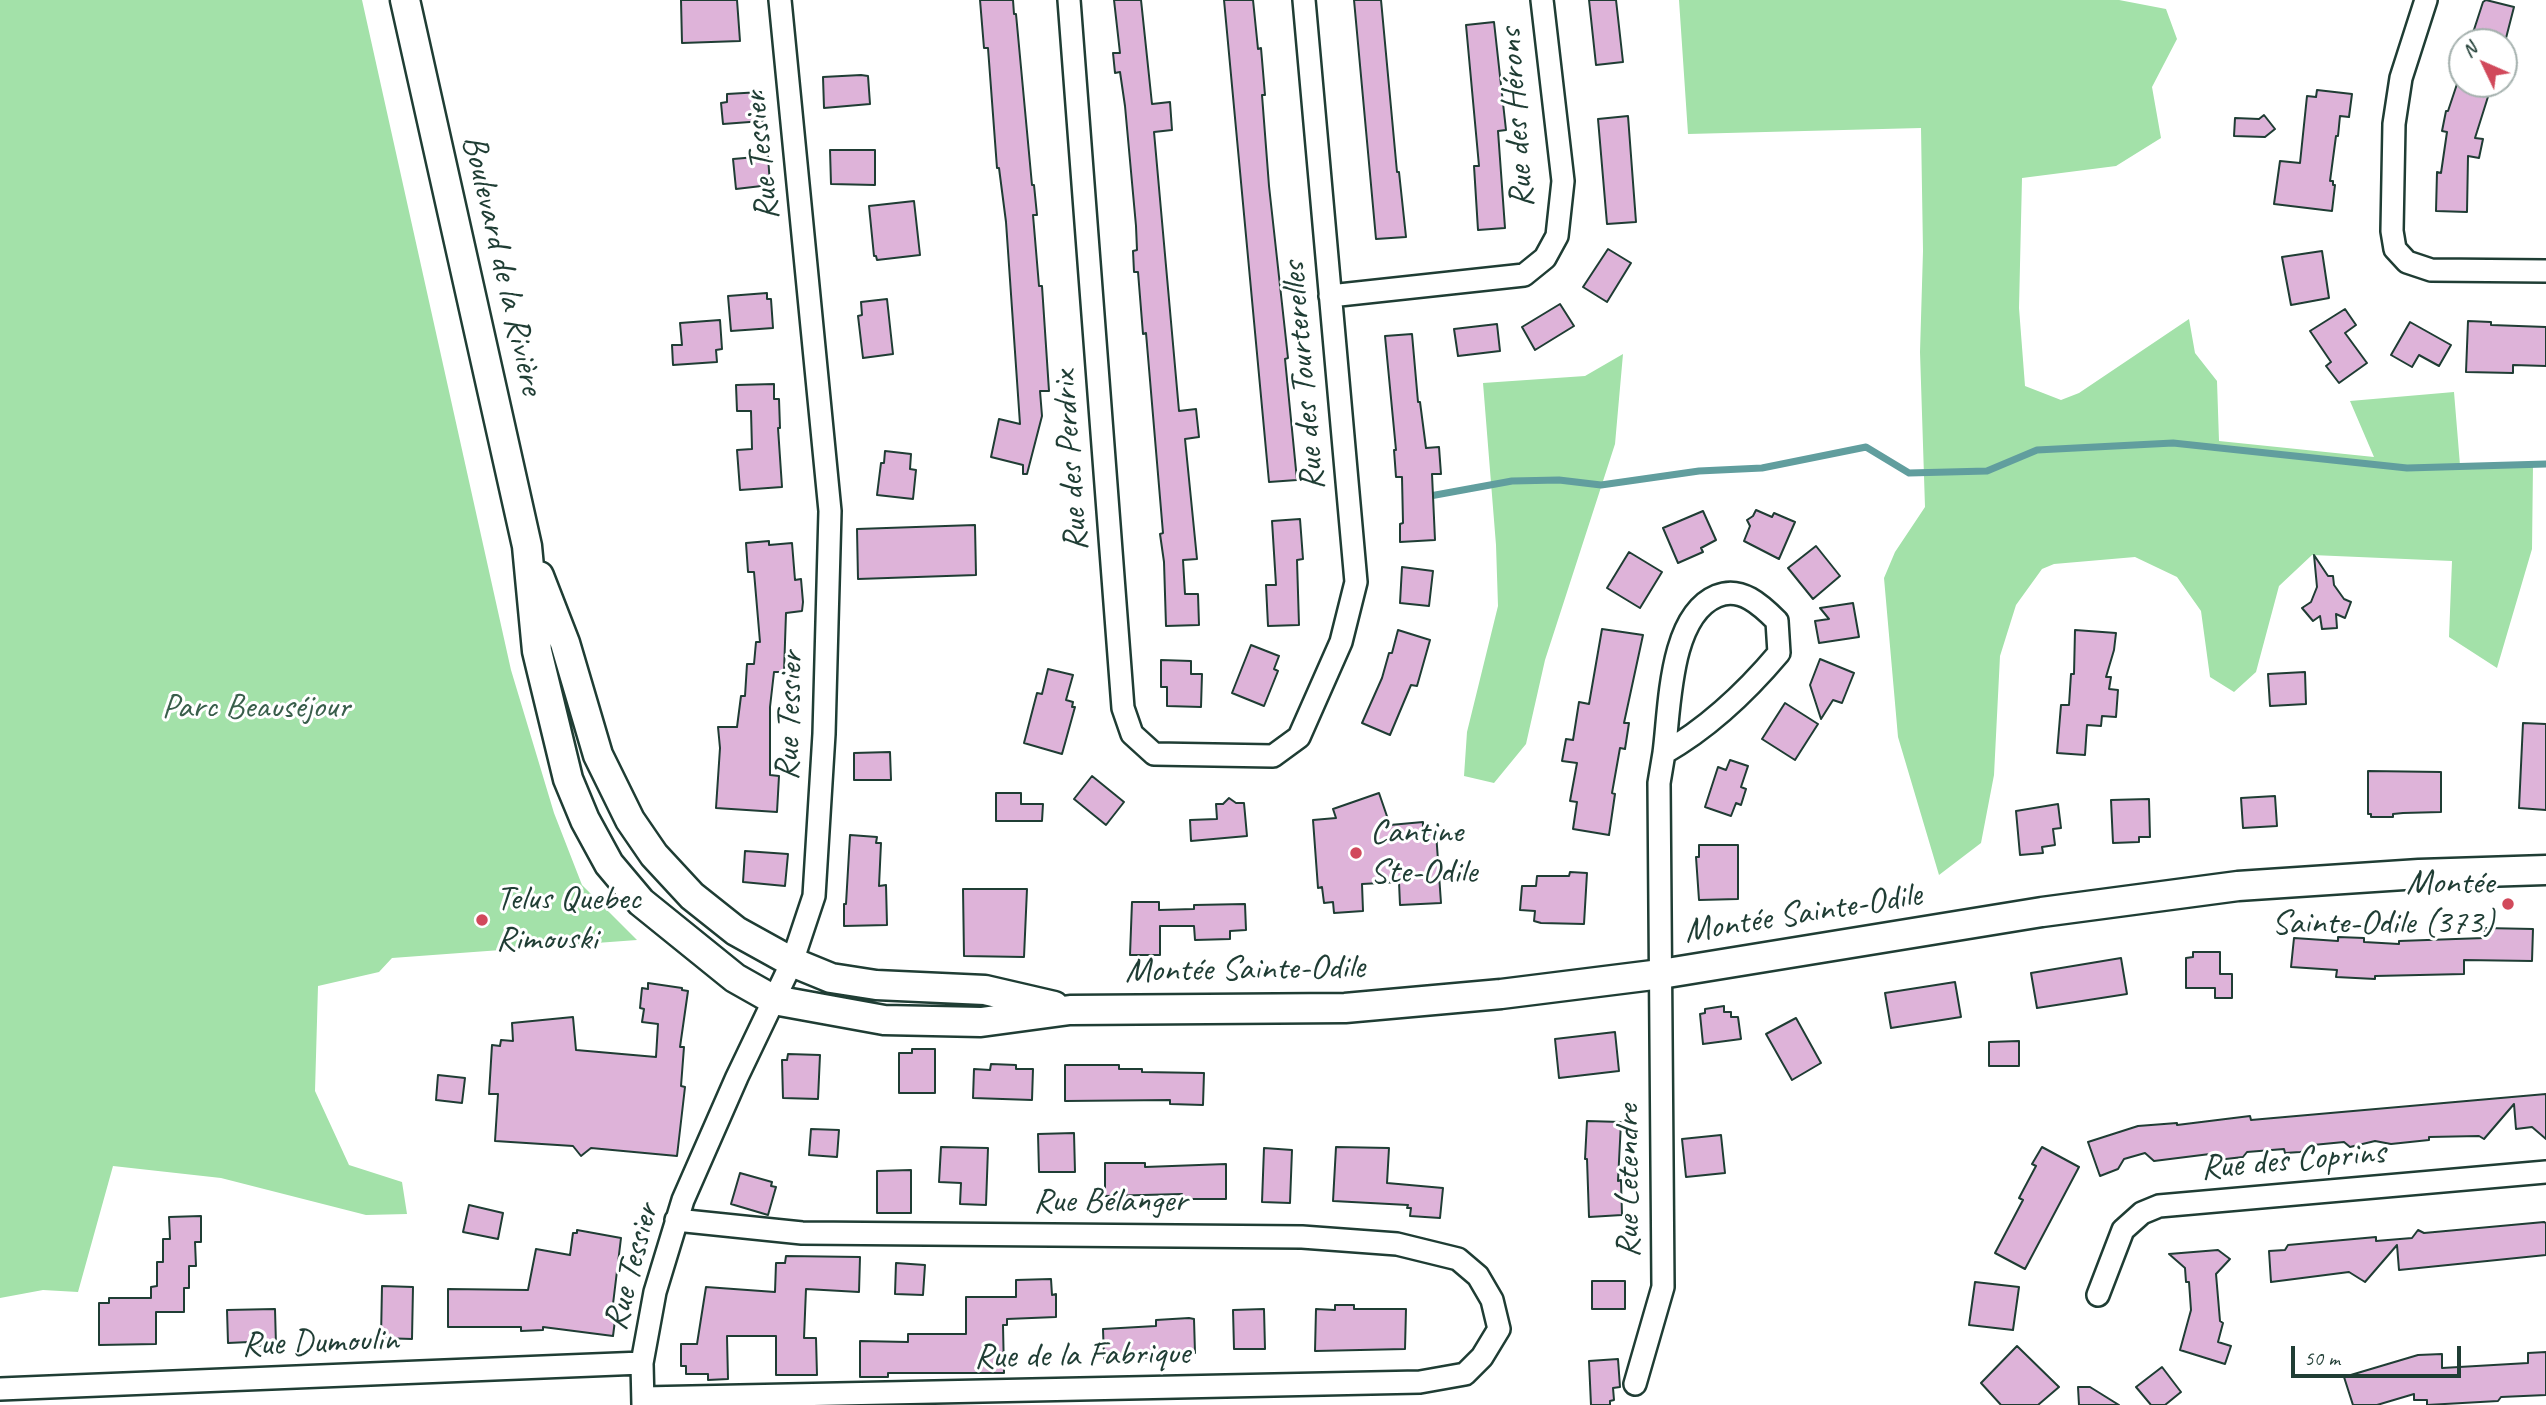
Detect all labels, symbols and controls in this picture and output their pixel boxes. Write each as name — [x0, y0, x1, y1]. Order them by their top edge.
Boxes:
street label: Rue des Hérons — [1490, 27, 1544, 209]
north arrow — [2448, 28, 2518, 98]
text: N — [2457, 37, 2482, 62]
street label: Rue Tessier — [734, 90, 790, 222]
street label: Boulevard de la Rivière — [452, 131, 552, 399]
street label: Rue des Tourterelles — [1273, 260, 1335, 492]
street label: Rue des Perdrix — [1044, 370, 1098, 552]
street label: Rue Tessier — [767, 651, 813, 781]
park label: Parc Beauséjour — [162, 687, 350, 729]
place label: Cantine Ste-Odile — [1370, 812, 1477, 894]
marker: Cantine Ste-Odile — [1348, 845, 1364, 861]
place label: Montée Sainte-Odile (373) — [2272, 863, 2494, 945]
street label: Montée Sainte-Odile — [1681, 875, 1925, 953]
place label: Telus Quebec Rimouski — [496, 879, 641, 961]
marker: Montée Sainte-Odile (373) — [2500, 896, 2516, 912]
marker: Telus Quebec Rimouski — [474, 912, 490, 928]
street label: Montée Sainte-Odile — [1125, 947, 1365, 993]
street label: Rue Letendre — [1608, 1104, 1650, 1258]
street label: Rue des Coprins — [2199, 1132, 2387, 1190]
street label: Rue Bélanger — [1033, 1181, 1187, 1223]
street label: Rue Tessier — [595, 1199, 669, 1335]
street label: Rue Dumoulin — [241, 1319, 399, 1367]
scale bar — [2294, 1332, 2464, 1376]
street label: Rue de la Fabrique — [974, 1333, 1190, 1379]
text: 50 m — [2304, 1345, 2340, 1371]

